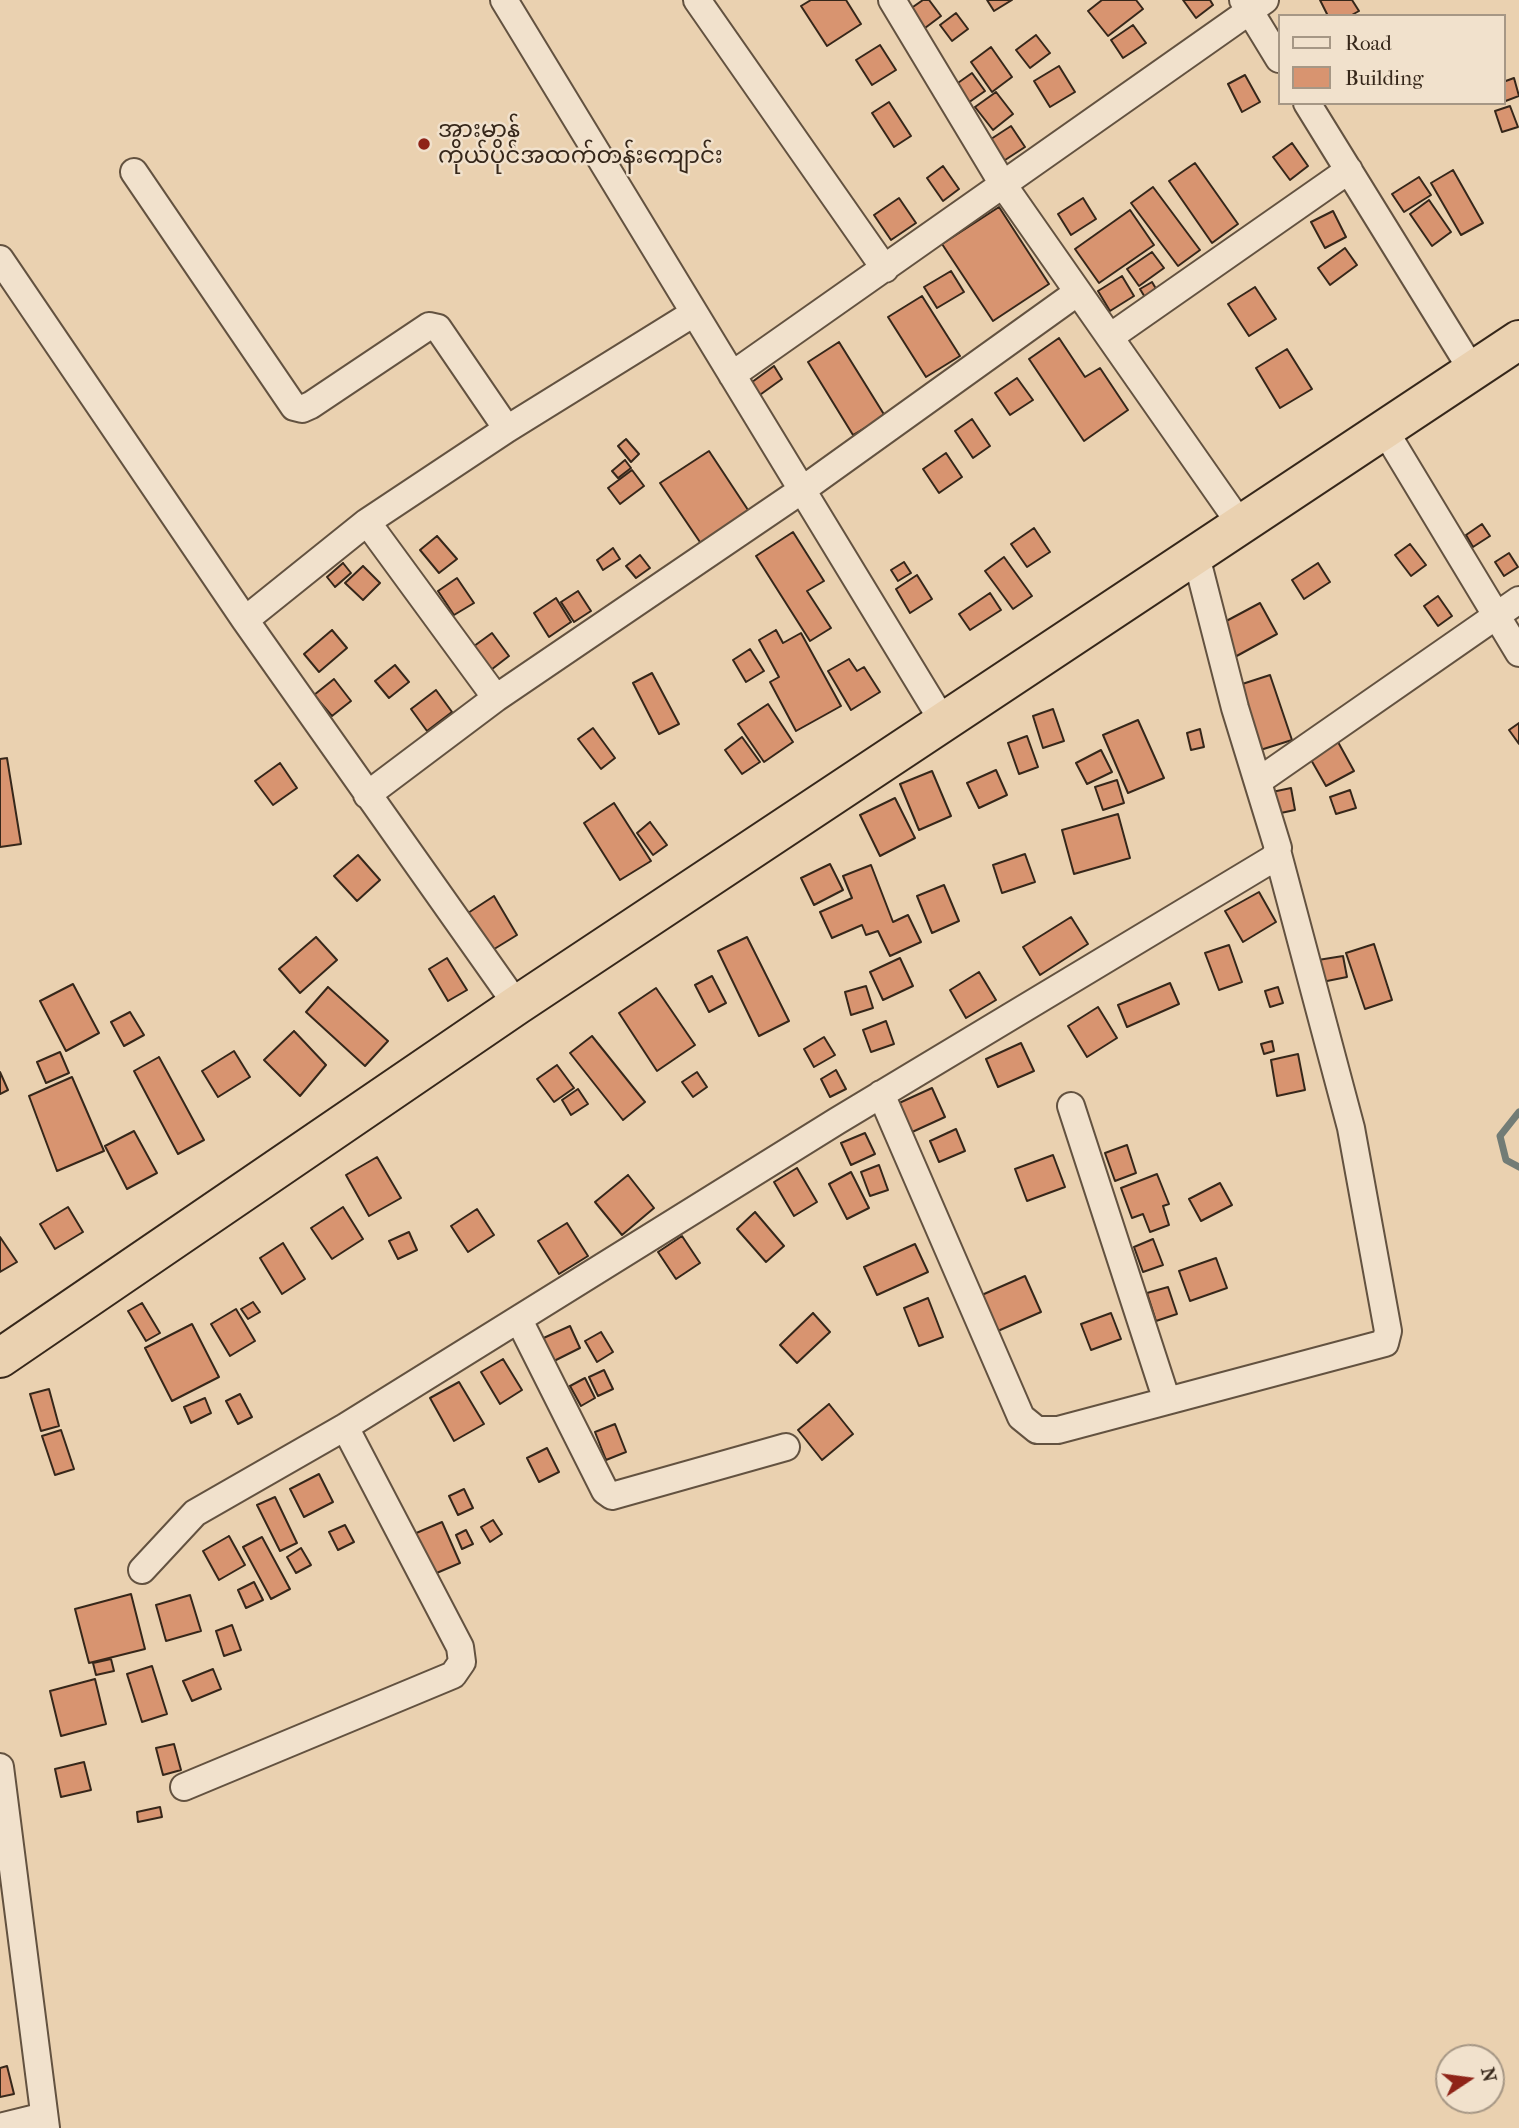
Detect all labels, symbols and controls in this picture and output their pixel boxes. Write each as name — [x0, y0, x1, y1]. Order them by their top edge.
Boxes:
legend — [1278, 14, 1505, 105]
text: Road — [1345, 31, 1392, 55]
text: Building — [1345, 66, 1423, 90]
place label: အားမာန် ကိုယ်ပိုင်အထက်တန်းကျောင်း — [438, 117, 723, 171]
marker: အားမာန် ကိုယ်ပိုင်အထက်တန်းကျောင်း — [416, 136, 432, 152]
north arrow — [1435, 2044, 1505, 2114]
text: N — [1476, 2065, 1501, 2084]

